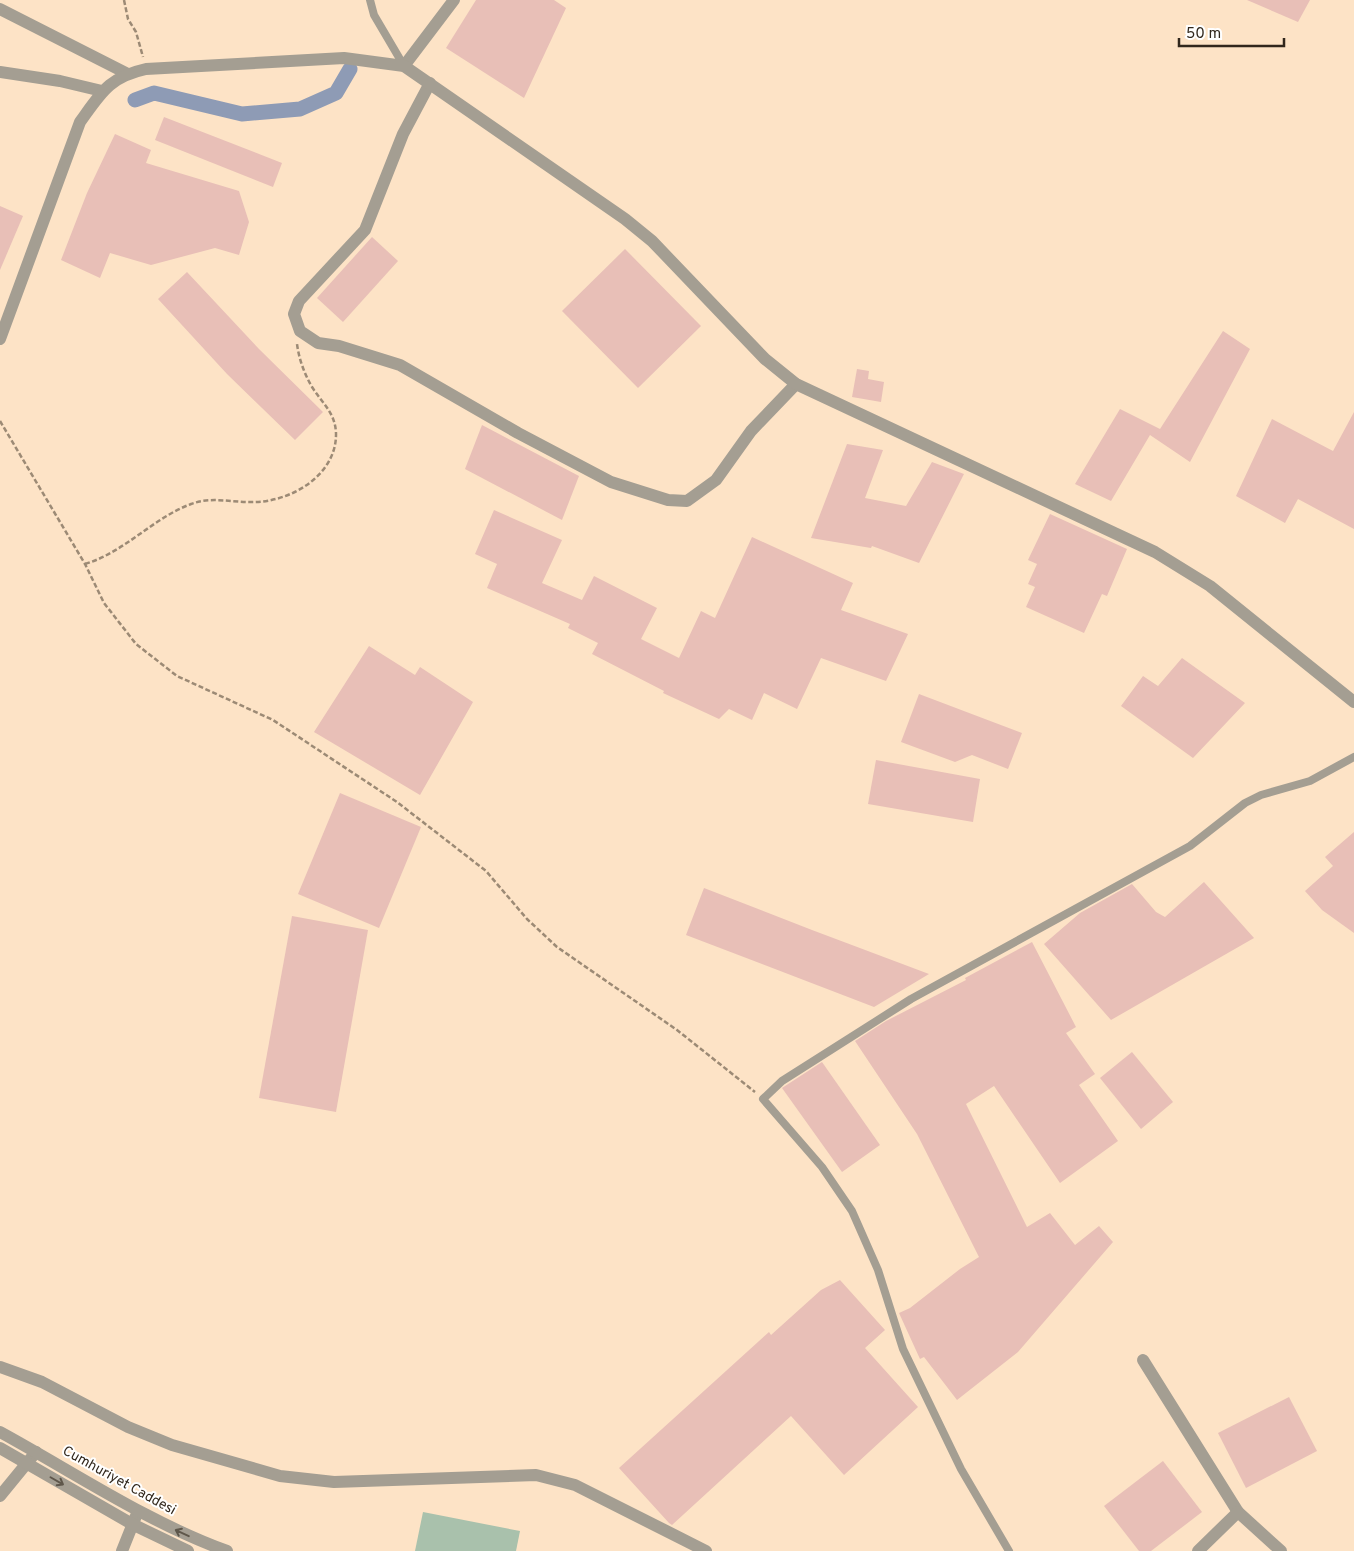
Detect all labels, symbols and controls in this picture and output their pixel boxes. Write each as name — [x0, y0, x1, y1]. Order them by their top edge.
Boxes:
scale bar — [1179, 15, 1284, 47]
text: 50 m — [1186, 25, 1221, 44]
street label: Cumhuriyet Caddesi — [59, 1443, 179, 1519]
one-way arrow — [50, 1476, 65, 1486]
one-way arrow — [175, 1528, 190, 1537]

